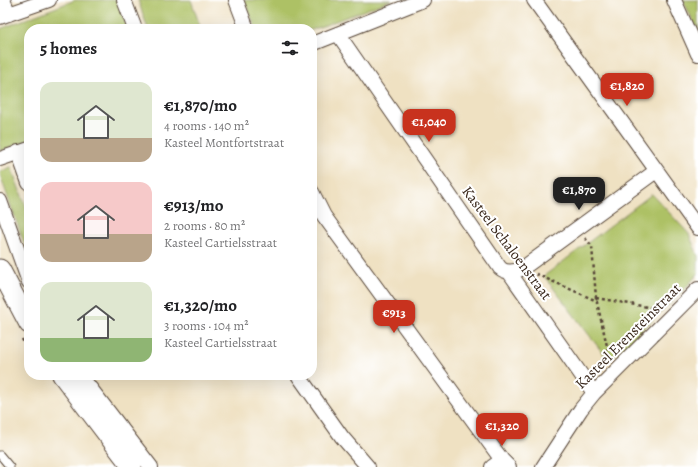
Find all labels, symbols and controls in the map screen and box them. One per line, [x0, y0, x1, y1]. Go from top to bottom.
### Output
text: 5 homes [40, 37, 97, 60]
icon: filters [279, 37, 301, 59]
pin: €1,820 [594, 73, 660, 107]
text: €1,820 [610, 77, 644, 94]
text: €1,870/mo [164, 94, 237, 117]
icon: home [72, 98, 120, 146]
pin: €1,040 [396, 109, 462, 143]
text: €1,040 [412, 113, 446, 130]
text: 4 rooms · 140 m² [164, 117, 249, 134]
text: Kasteel Montfortstraat [164, 134, 284, 151]
pin: €1,870 [546, 177, 612, 211]
text: €1,870 [562, 181, 596, 198]
street label: Kasteel Schaloenstraat [458, 182, 557, 304]
text: €913/mo [164, 194, 224, 217]
icon: home [72, 198, 120, 246]
text: 2 rooms · 80 m² [164, 217, 245, 234]
text: Kasteel Cartielsstraat [164, 234, 277, 251]
street label: Kasteel Erensteinstraat [571, 279, 685, 393]
text: €1,320/mo [164, 294, 237, 317]
icon: home [72, 298, 120, 346]
pin: €913 [370, 300, 418, 334]
text: €913 [382, 304, 406, 321]
text: 3 rooms · 104 m² [164, 317, 248, 334]
text: Kasteel Cartielsstraat [164, 334, 277, 351]
pin: €1,320 [469, 413, 535, 447]
text: €1,320 [485, 417, 519, 434]

